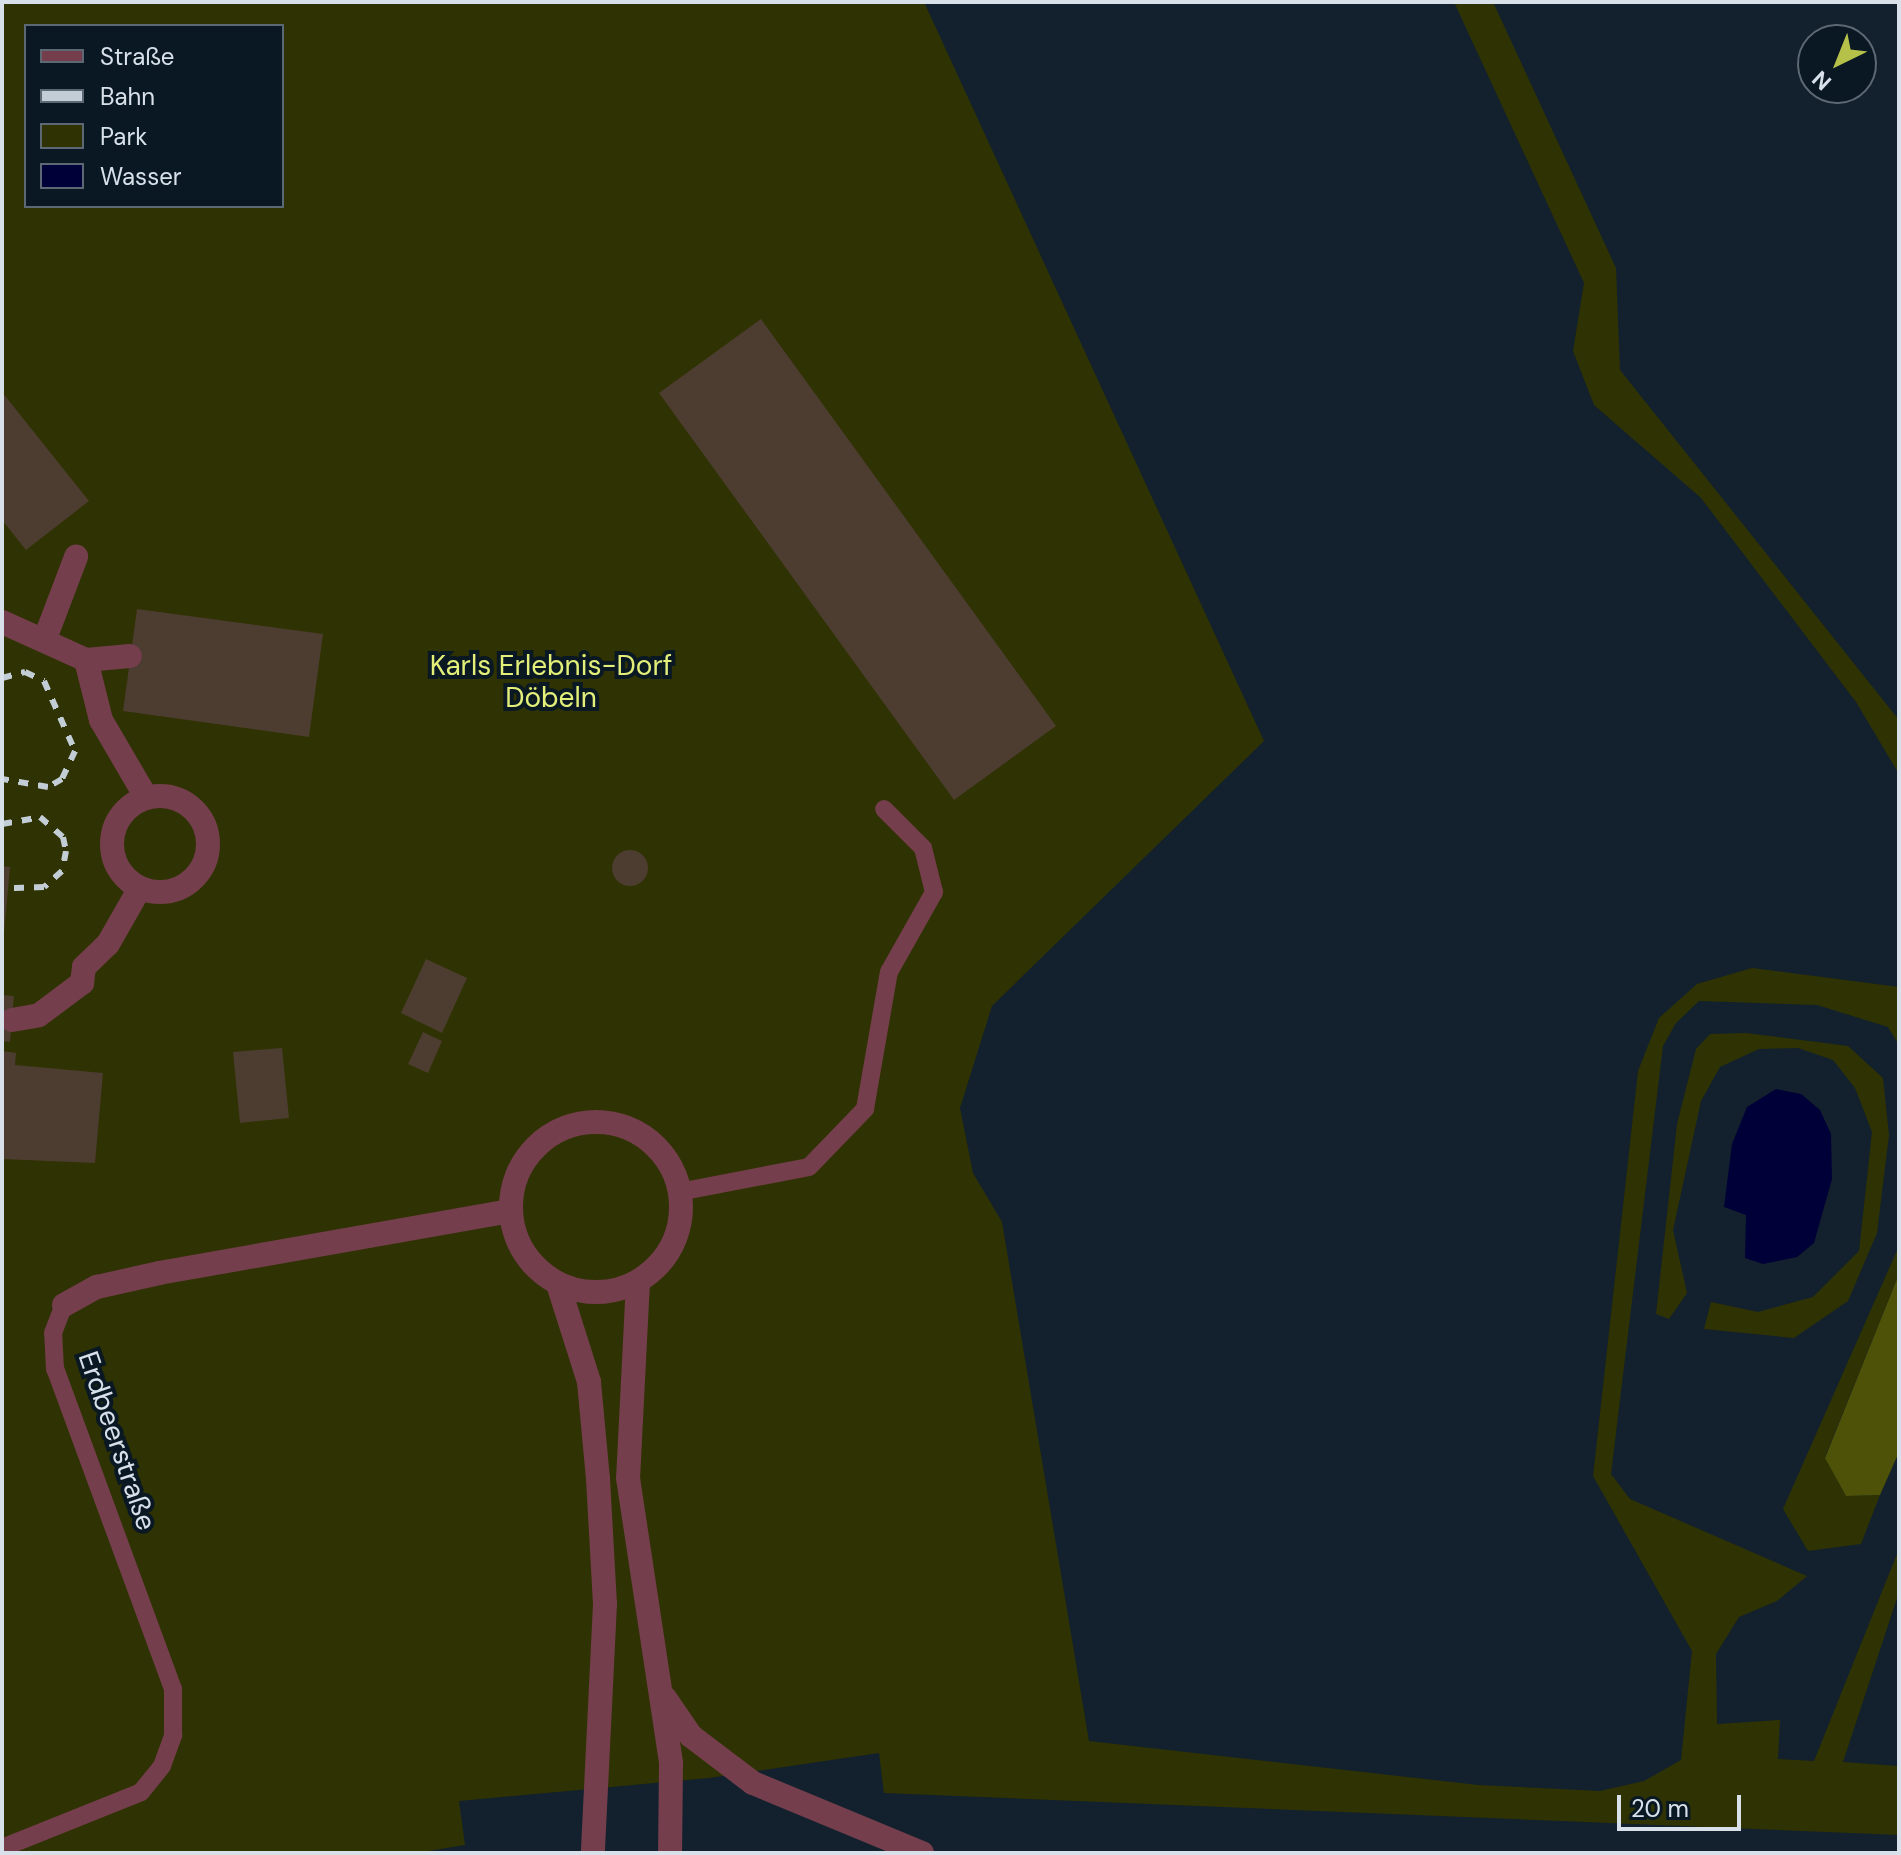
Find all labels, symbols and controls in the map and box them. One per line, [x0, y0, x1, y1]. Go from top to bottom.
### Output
legend [24, 24, 284, 208]
north arrow [1797, 24, 1877, 104]
text: Straße [100, 41, 174, 72]
text: N [1806, 64, 1837, 97]
text: Bahn [100, 81, 155, 112]
text: Park [100, 121, 147, 152]
text: Wasser [100, 161, 182, 192]
park label: Karls Erlebnis-Dorf Döbeln [430, 649, 672, 715]
street label: Erdbeerstraße [71, 1347, 163, 1535]
scale bar [1621, 1779, 1745, 1829]
text: 20 m [1631, 1793, 1689, 1824]

